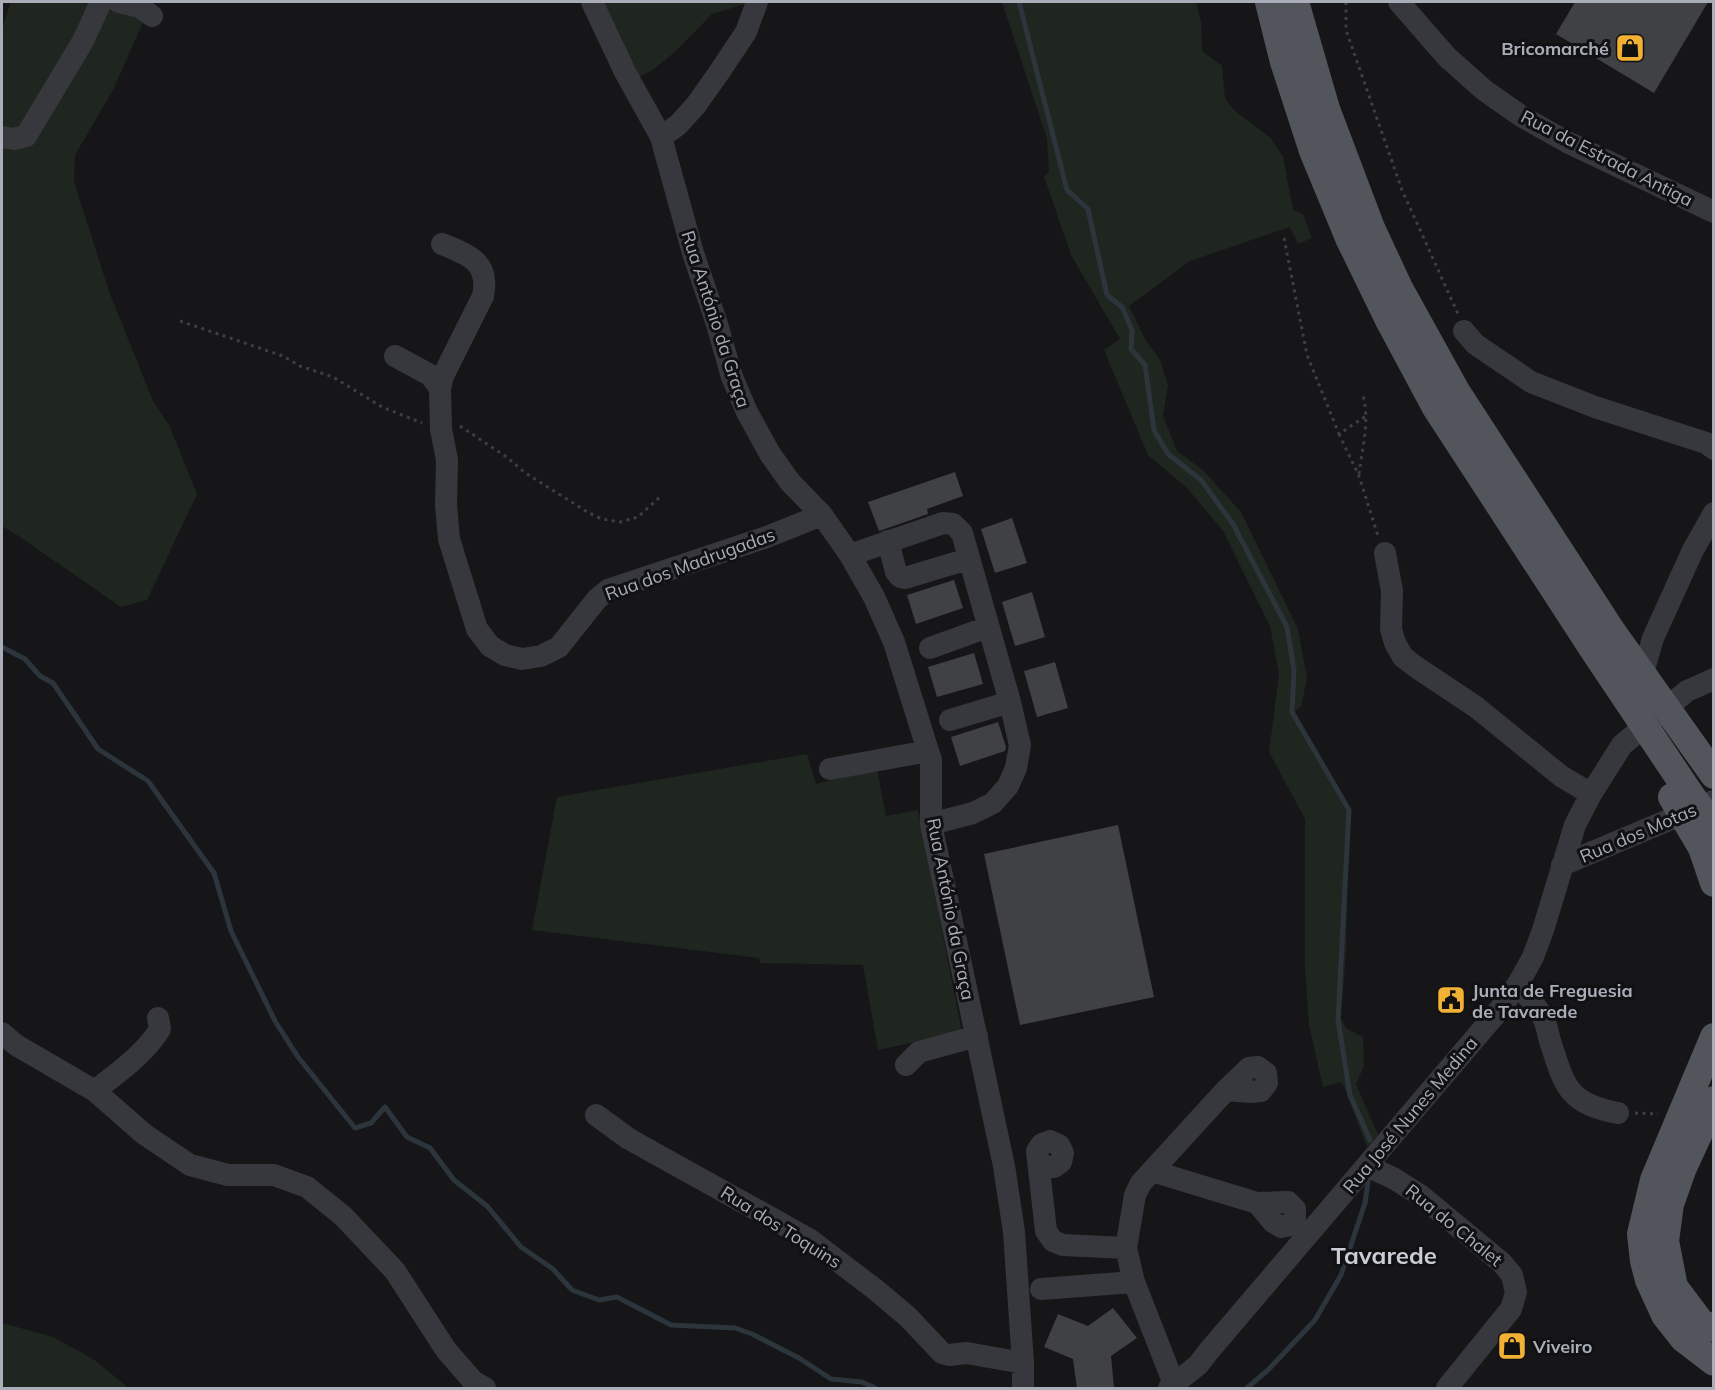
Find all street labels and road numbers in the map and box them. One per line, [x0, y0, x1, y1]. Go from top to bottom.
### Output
street label: Rua da Estrada Antiga [1517, 105, 1697, 211]
street label: Rua António da Graça [677, 228, 755, 410]
street label: Rua dos Madrugadas [602, 523, 778, 605]
street label: Rua dos Motas [1576, 798, 1700, 868]
street label: Rua António da Graça [922, 816, 980, 1002]
street label: Rua José Nunes Medina [1338, 1032, 1482, 1198]
street label: Rua do Chalet [1401, 1179, 1507, 1271]
street label: Rua dos Toquins [716, 1181, 846, 1273]

